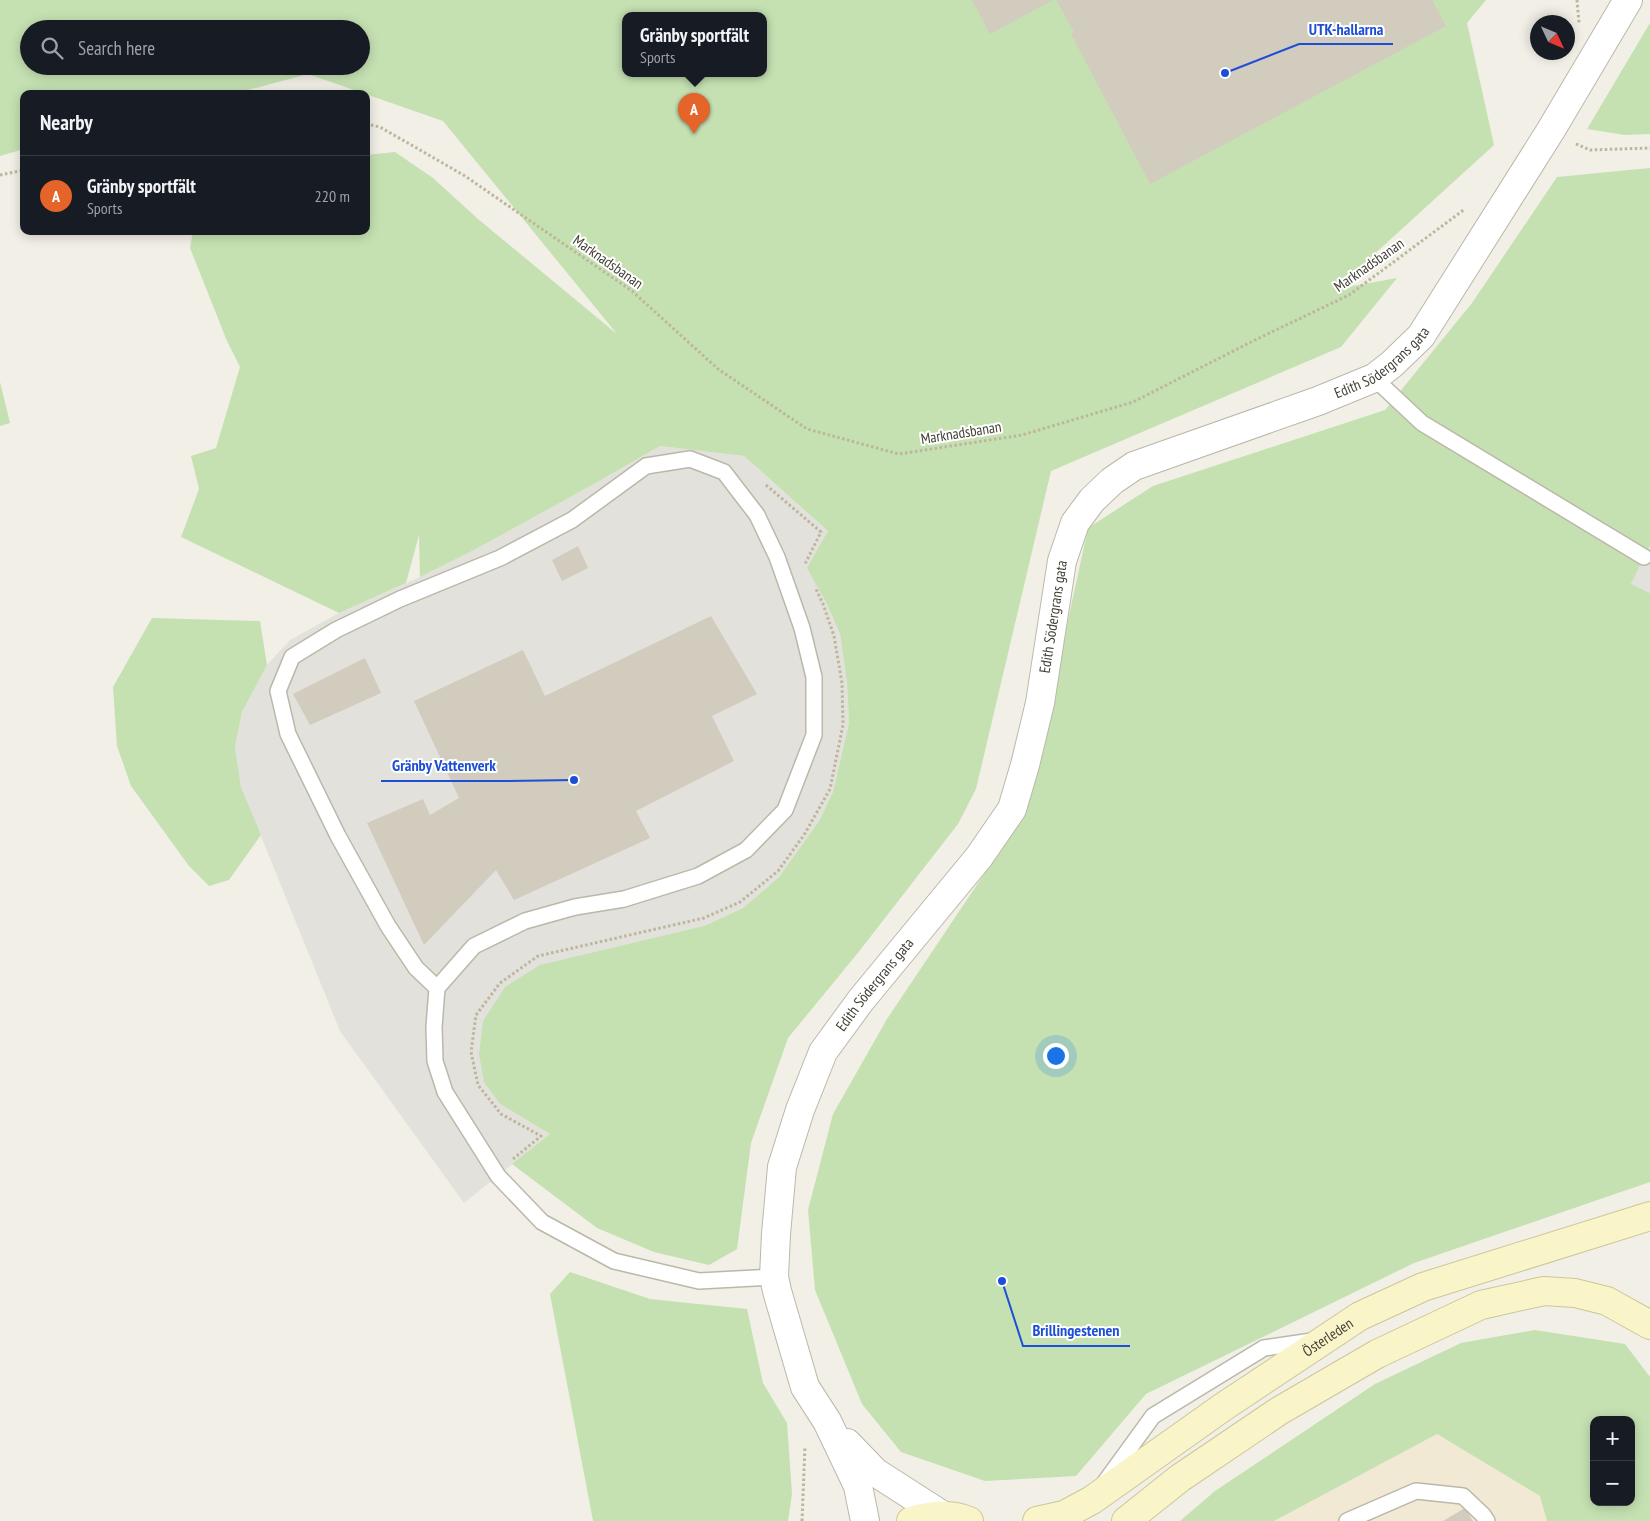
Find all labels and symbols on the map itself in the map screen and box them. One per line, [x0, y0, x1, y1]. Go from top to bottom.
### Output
callout: UTK-hallarna [1299, 13, 1393, 44]
north arrow [1530, 15, 1575, 60]
text: UTK-hallarna [1309, 19, 1384, 39]
pin: A [678, 93, 710, 134]
street label: Marknadsbanan [570, 230, 647, 293]
street label: Marknadsbanan [1330, 233, 1407, 296]
street label: Edith Södergrans gata [1331, 323, 1433, 402]
street label: Marknadsbanan [919, 417, 1003, 448]
street label: Edith Södergrans gata [1035, 559, 1071, 674]
callout: Gränby Vattenverk [381, 750, 506, 781]
text: Gränby Vattenverk [392, 755, 496, 775]
street label: Edith Södergrans gata [831, 934, 917, 1035]
your location [1043, 1043, 1069, 1069]
street label: Österleden [1299, 1313, 1356, 1361]
callout: Brillingestenen [1023, 1315, 1130, 1346]
text: Brillingestenen [1033, 1320, 1119, 1340]

